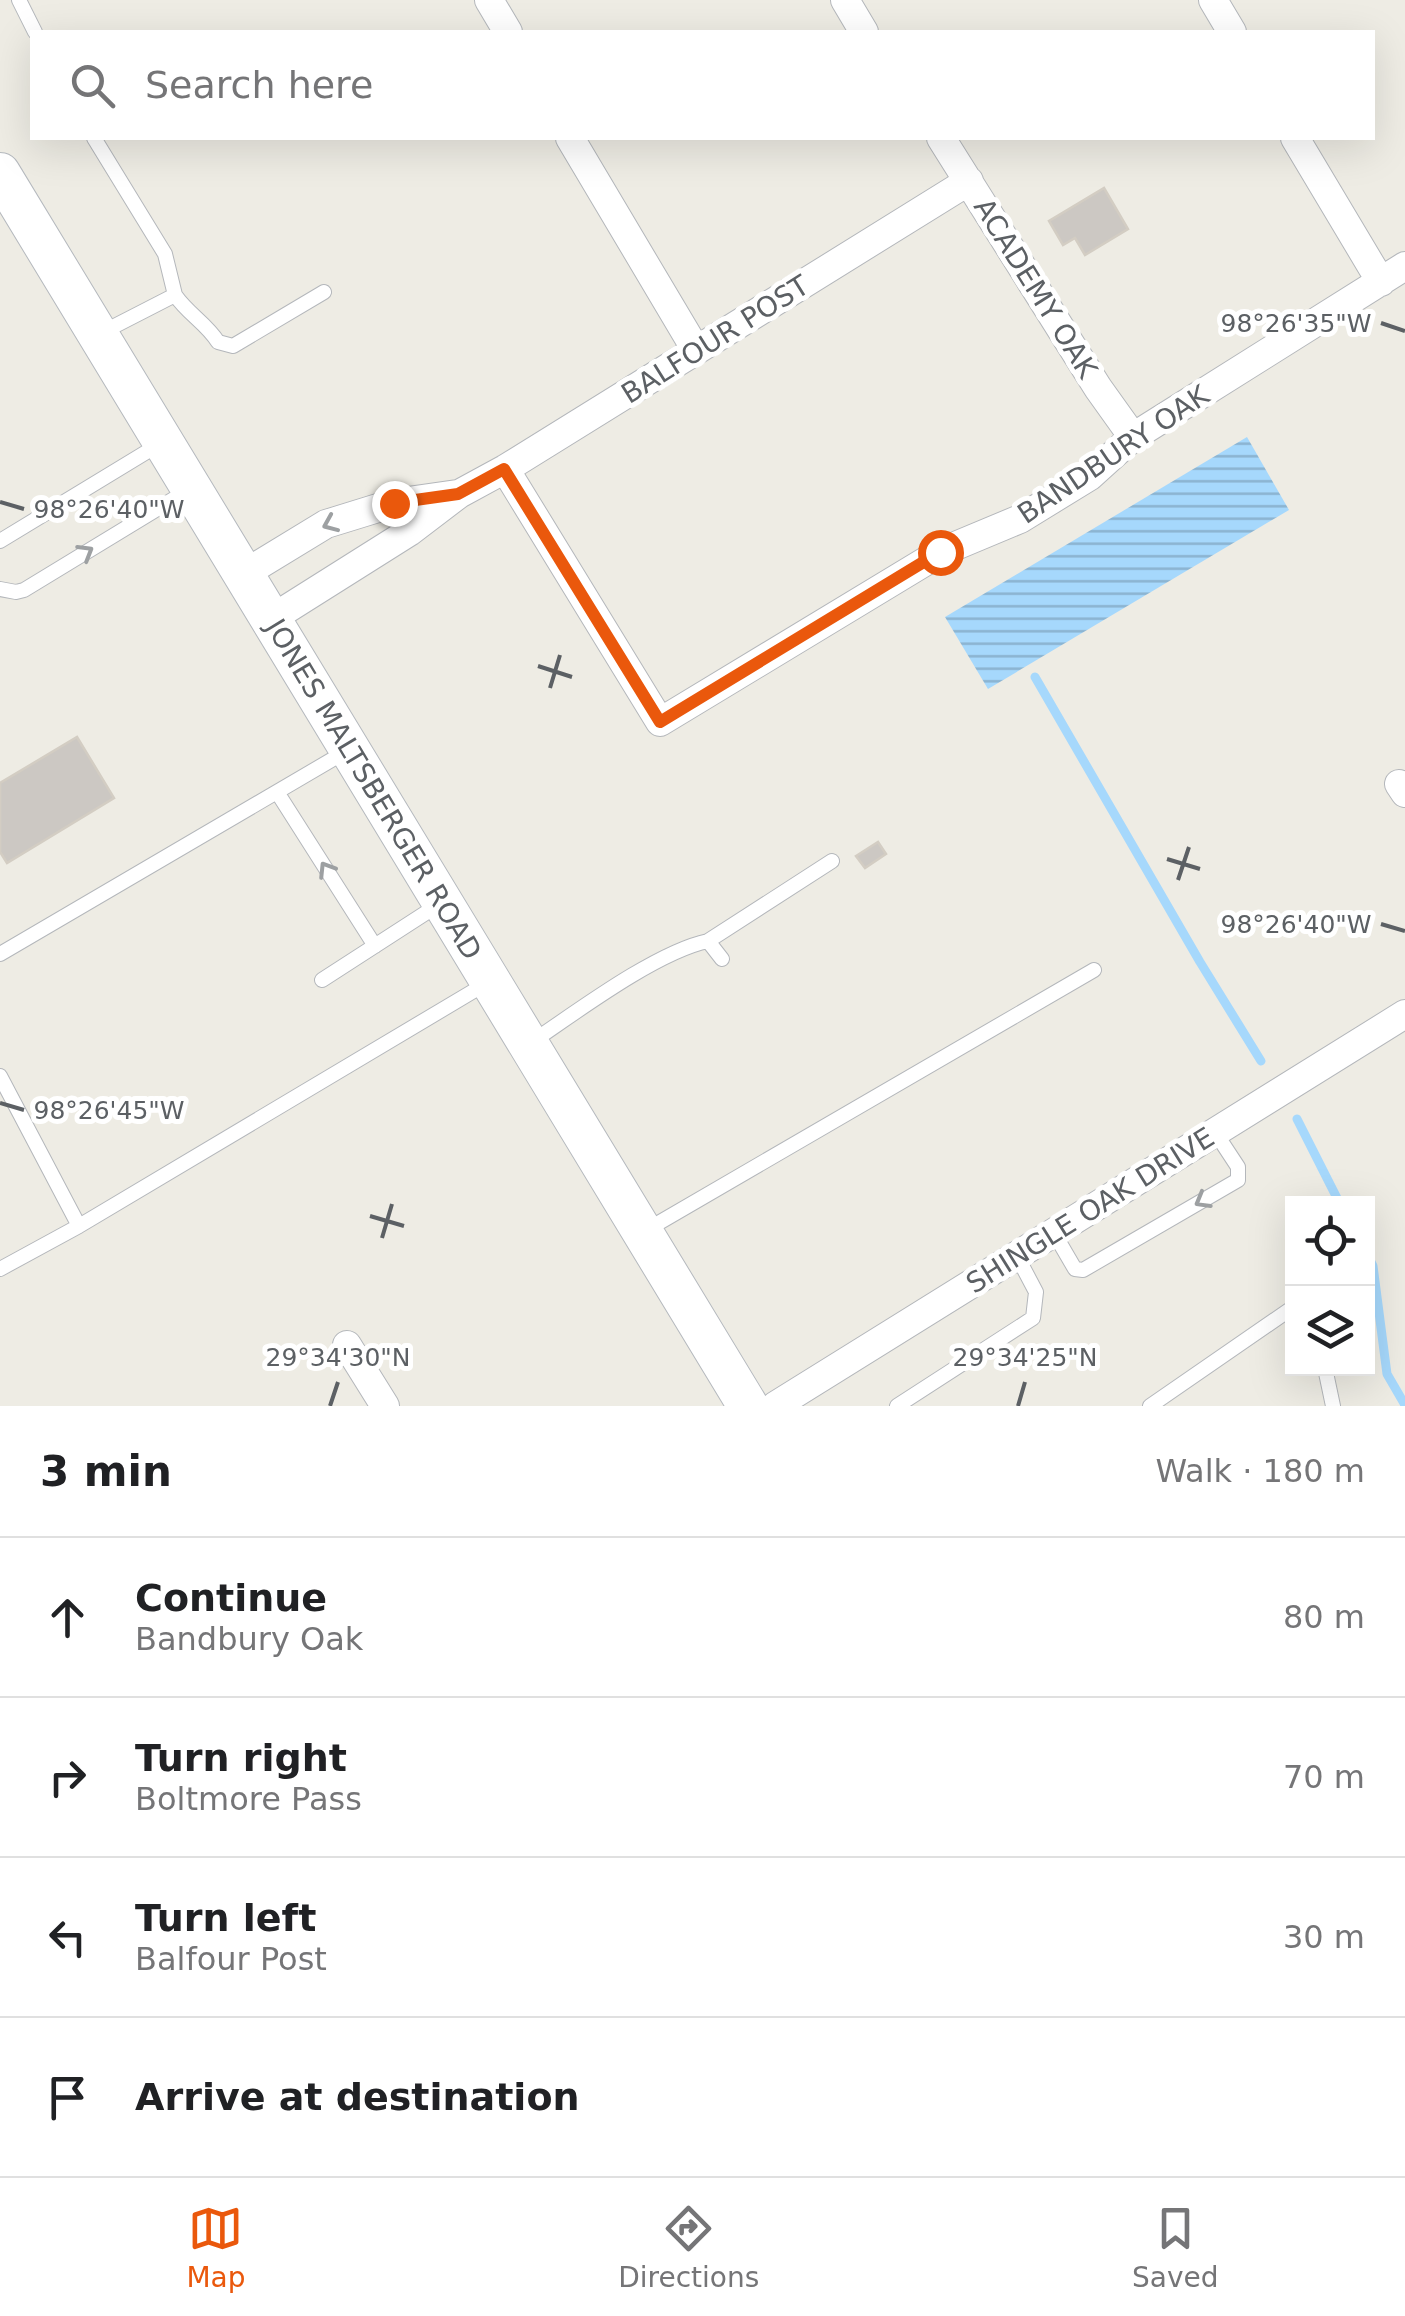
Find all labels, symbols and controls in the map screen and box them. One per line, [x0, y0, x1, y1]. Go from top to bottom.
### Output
search box [30, 30, 1375, 140]
icon: search [65, 58, 120, 113]
text: Search here [145, 63, 373, 107]
street label: ACADEMY OAK [967, 192, 1104, 385]
street label: BALFOUR POST [615, 268, 816, 410]
text: 98°26'35"W [1220, 309, 1372, 338]
street label: BANDBURY OAK [1011, 378, 1216, 531]
route end [372, 481, 418, 527]
text: 98°26'40"W [33, 495, 185, 524]
one-way arrow [322, 512, 340, 532]
route start [918, 530, 964, 576]
one-way arrow [75, 545, 93, 564]
street label: JONES MALTSBERGER ROAD [258, 611, 488, 965]
one-way arrow [320, 861, 339, 879]
text: 98°26'40"W [1220, 910, 1372, 939]
text: 98°26'45"W [33, 1096, 185, 1125]
street label: SHINGLE OAK DRIVE [960, 1121, 1220, 1300]
one-way arrow [1195, 1189, 1213, 1208]
map controls [1285, 1196, 1375, 1376]
button: locate [1285, 1196, 1375, 1286]
button: layers [1285, 1286, 1375, 1376]
text: 29°34'30"N [265, 1343, 411, 1372]
text: 29°34'25"N [952, 1343, 1098, 1372]
text: 3 min [40, 1447, 172, 1496]
text: Walk · 180 m [1155, 1452, 1365, 1490]
text: Continue [135, 1576, 327, 1620]
icon: ahead [40, 1590, 95, 1645]
text: 80 m [1283, 1598, 1365, 1636]
text: Bandbury Oak [135, 1620, 363, 1658]
text: Turn right [135, 1736, 347, 1780]
icon: right [40, 1750, 95, 1805]
text: 70 m [1283, 1758, 1365, 1796]
text: Boltmore Pass [135, 1780, 362, 1818]
text: Turn left [135, 1896, 316, 1940]
icon: left [40, 1910, 95, 1965]
text: 30 m [1283, 1918, 1365, 1956]
text: Balfour Post [135, 1940, 327, 1978]
icon: arrive [40, 2070, 95, 2125]
text: Arrive at destination [135, 2075, 580, 2119]
tab: Map [186, 2201, 245, 2294]
tab: Directions [618, 2201, 759, 2294]
tab: Saved [1132, 2201, 1219, 2294]

